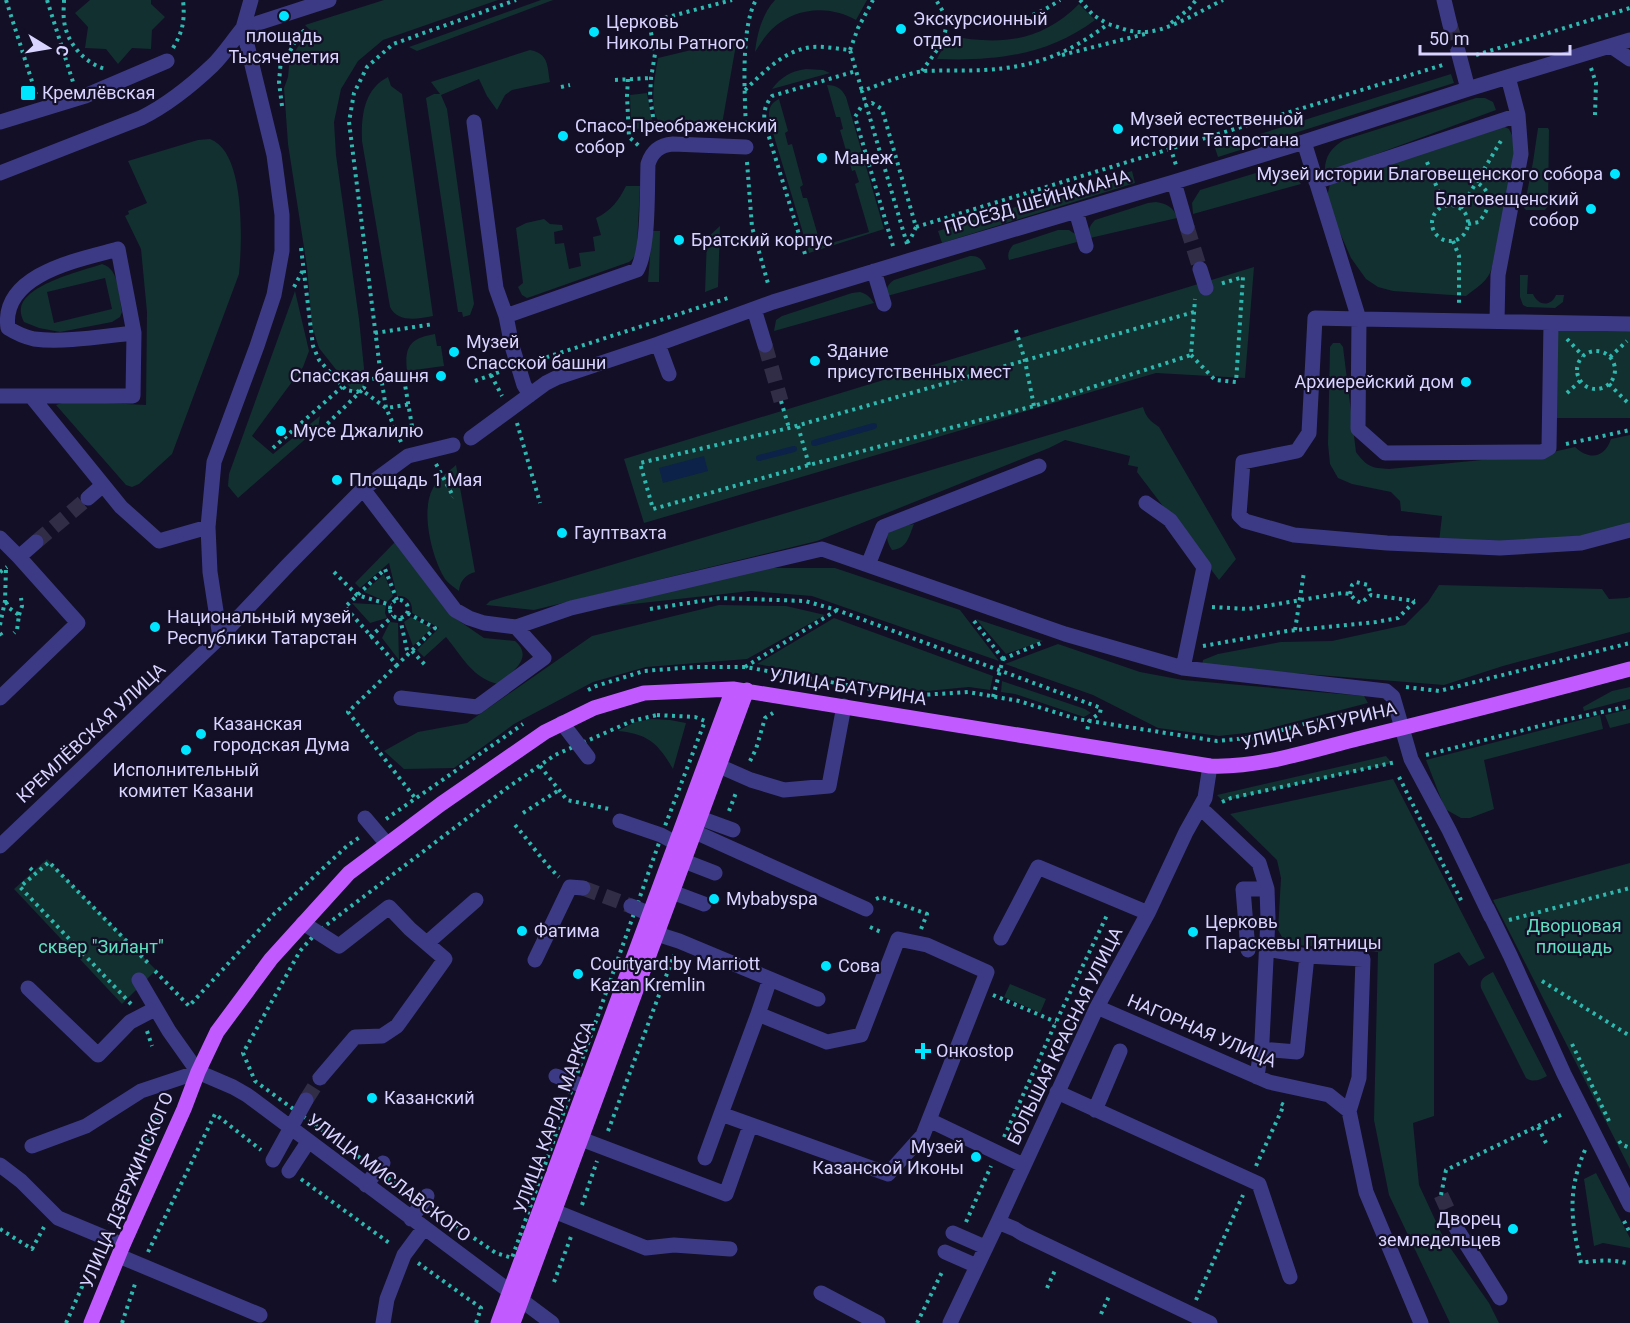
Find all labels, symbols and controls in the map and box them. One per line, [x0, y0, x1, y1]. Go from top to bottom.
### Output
place label: Экскурсионный отдел [913, 8, 1048, 50]
marker: площадь Тысячелетия [277, 9, 291, 23]
place label: Церковь Николы Ратного [606, 11, 746, 53]
north arrow [18, 18, 78, 78]
scale bar [1420, 18, 1570, 56]
marker: Экскурсионный отдел [894, 22, 908, 36]
place label: площадь Тысячелетия [229, 25, 339, 67]
marker: Церковь Николы Ратного [587, 25, 601, 39]
text: 50 m [1429, 28, 1469, 49]
text: С [52, 44, 73, 58]
place label: Кремлёвская [42, 82, 155, 103]
marker: Кремлёвская [19, 84, 37, 102]
place label: Музей естественной истории Татарстана [1130, 108, 1304, 150]
place label: Спасо-Преображенский собор [575, 115, 778, 157]
marker: Музей естественной истории Татарстана [1111, 122, 1125, 136]
marker: Спасо-Преображенский собор [556, 129, 570, 143]
place label: Манеж [834, 147, 893, 168]
marker: Манеж [815, 151, 829, 165]
place label: Музей истории Благовещенского собора [1256, 163, 1603, 184]
street label: ПРОЕЗД ШЕЙНКМАНА [942, 165, 1132, 238]
marker: Музей истории Благовещенского собора [1608, 167, 1622, 181]
place label: Благовещенский собор [1435, 188, 1579, 230]
marker: Благовещенский собор [1584, 202, 1598, 216]
place label: Братский корпус [691, 229, 833, 250]
marker: Братский корпус [672, 233, 686, 247]
place label: Музей Спасской башни [466, 331, 606, 373]
place label: Здание присутственных мест [827, 340, 1011, 382]
marker: Музей Спасской башни [447, 345, 461, 359]
marker: Здание присутственных мест [808, 354, 822, 368]
place label: Спасская башня [290, 365, 429, 386]
marker: Спасская башня [434, 369, 448, 383]
place label: Архиерейский дом [1295, 371, 1454, 392]
marker: Архиерейский дом [1459, 375, 1473, 389]
place label: Мусе Джалилю [293, 420, 424, 441]
marker: Мусе Джалилю [274, 424, 288, 438]
place label: Площадь 1 Мая [349, 469, 482, 490]
marker: Площадь 1 Мая [330, 473, 344, 487]
place label: Гауптвахта [574, 522, 667, 543]
marker: Гауптвахта [555, 526, 569, 540]
place label: Национальный музей Республики Татарстан [167, 606, 357, 648]
marker: Национальный музей Республики Татарстан [148, 620, 162, 634]
street label: КРЕМЛЁВСКАЯ УЛИЦА [12, 658, 170, 807]
street label: УЛИЦА БАТУРИНА [768, 664, 928, 709]
street label: УЛИЦА БАТУРИНА [1239, 697, 1399, 754]
place label: Казанская городская Дума [213, 713, 350, 755]
marker: Казанская городская Дума [194, 727, 208, 741]
marker: Исполнительный комитет Казани [179, 743, 193, 757]
place label: Исполнительный комитет Казани [113, 759, 259, 801]
place label: Mybabyspa [726, 888, 818, 909]
marker: Mybabyspa [707, 892, 721, 906]
place label: Церковь Параскевы Пятницы [1205, 911, 1382, 953]
park label: Дворцовая площадь [1526, 915, 1622, 957]
place label: Фатима [534, 920, 600, 941]
street label: БОЛЬШАЯ КРАСНАЯ УЛИЦА [1003, 923, 1127, 1148]
marker: Фатима [515, 924, 529, 938]
marker: Церковь Параскевы Пятницы [1186, 925, 1200, 939]
park label: сквер "Зилант" [38, 936, 164, 957]
place label: Courtyard by Marriott Kazan Kremlin [590, 953, 760, 995]
place label: Сова [838, 955, 880, 976]
marker: Сова [819, 959, 833, 973]
marker: Courtyard by Marriott Kazan Kremlin [571, 967, 585, 981]
street label: НАГОРНАЯ УЛИЦА [1124, 990, 1280, 1072]
street label: УЛИЦА КАРЛА МАРКСА [509, 1018, 598, 1216]
place label: Онкоstop [936, 1040, 1014, 1061]
marker: Онкоstop [914, 1042, 932, 1060]
place label: Казанский [384, 1087, 475, 1108]
street label: УЛИЦА ДЗЕРЖИНСКОГО [76, 1089, 177, 1291]
marker: Казанский [365, 1091, 379, 1105]
street label: УЛИЦА МИСЛАВСКОГО [303, 1109, 475, 1246]
place label: Музей Казанской Иконы [812, 1136, 964, 1178]
marker: Музей Казанской Иконы [969, 1150, 983, 1164]
place label: Дворец земледельцев [1378, 1208, 1501, 1250]
marker: Дворец земледельцев [1506, 1222, 1520, 1236]

